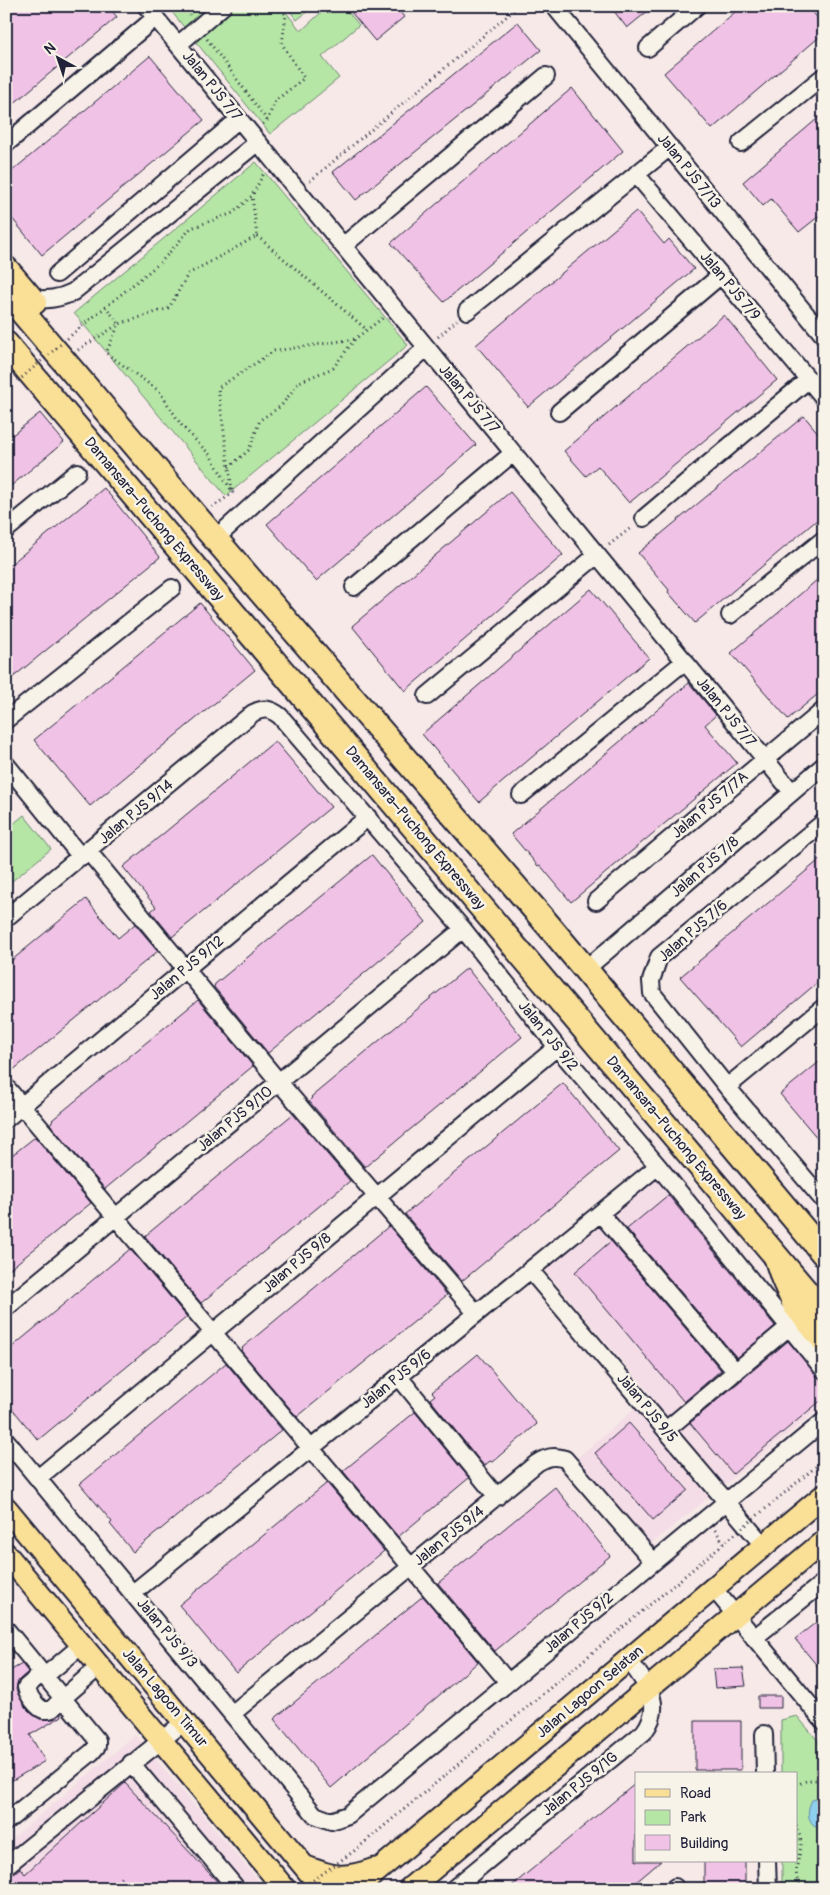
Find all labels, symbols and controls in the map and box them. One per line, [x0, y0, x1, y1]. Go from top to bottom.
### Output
north arrow [32, 32, 82, 82]
text: N [41, 39, 59, 58]
street label: Jalan PJS 7/7 [178, 47, 246, 125]
street label: Jalan PJS 7/13 [653, 130, 725, 212]
street label: Jalan PJS 7/9 [696, 248, 764, 324]
street label: Jalan PJS 7/7 [434, 360, 504, 438]
street label: Damansara–Puchong Expressway [80, 433, 228, 605]
street label: Jalan PJS 7/7 [692, 673, 760, 751]
street label: Damansara–Puchong Expressway [341, 742, 489, 914]
street label: Jalan PJS 7/7A [668, 767, 752, 843]
street label: Jalan PJS 9/14 [95, 775, 177, 849]
street label: Jalan PJS 7/8 [667, 832, 743, 902]
street label: Jalan PJS 7/6 [654, 896, 732, 966]
street label: Jalan PJS 9/12 [146, 932, 228, 1004]
street label: Jalan PJS 9/2 [514, 997, 582, 1075]
street label: Damansara–Puchong Expressway [602, 1052, 750, 1224]
street label: Jalan PJS 9/10 [193, 1082, 277, 1156]
street label: Jalan PJS 9/8 [259, 1228, 336, 1297]
street label: Jalan PJS 9/6 [357, 1345, 435, 1413]
street label: Jalan PJS 9/5 [612, 1369, 682, 1447]
street label: Jalan PJS 9/4 [410, 1502, 488, 1570]
street label: Jalan PJS 9/2 [540, 1588, 618, 1658]
street label: Jalan PJS 9/3 [132, 1594, 202, 1672]
street label: Jalan Lagoon Selatan [533, 1642, 647, 1742]
street label: Jalan Lagoon Timur [118, 1645, 212, 1752]
street label: Jalan PJS 9/1G [538, 1748, 622, 1820]
legend [635, 1772, 798, 1862]
text: Road [680, 1784, 711, 1803]
text: Park [680, 1808, 707, 1827]
text: Building [680, 1834, 728, 1853]

